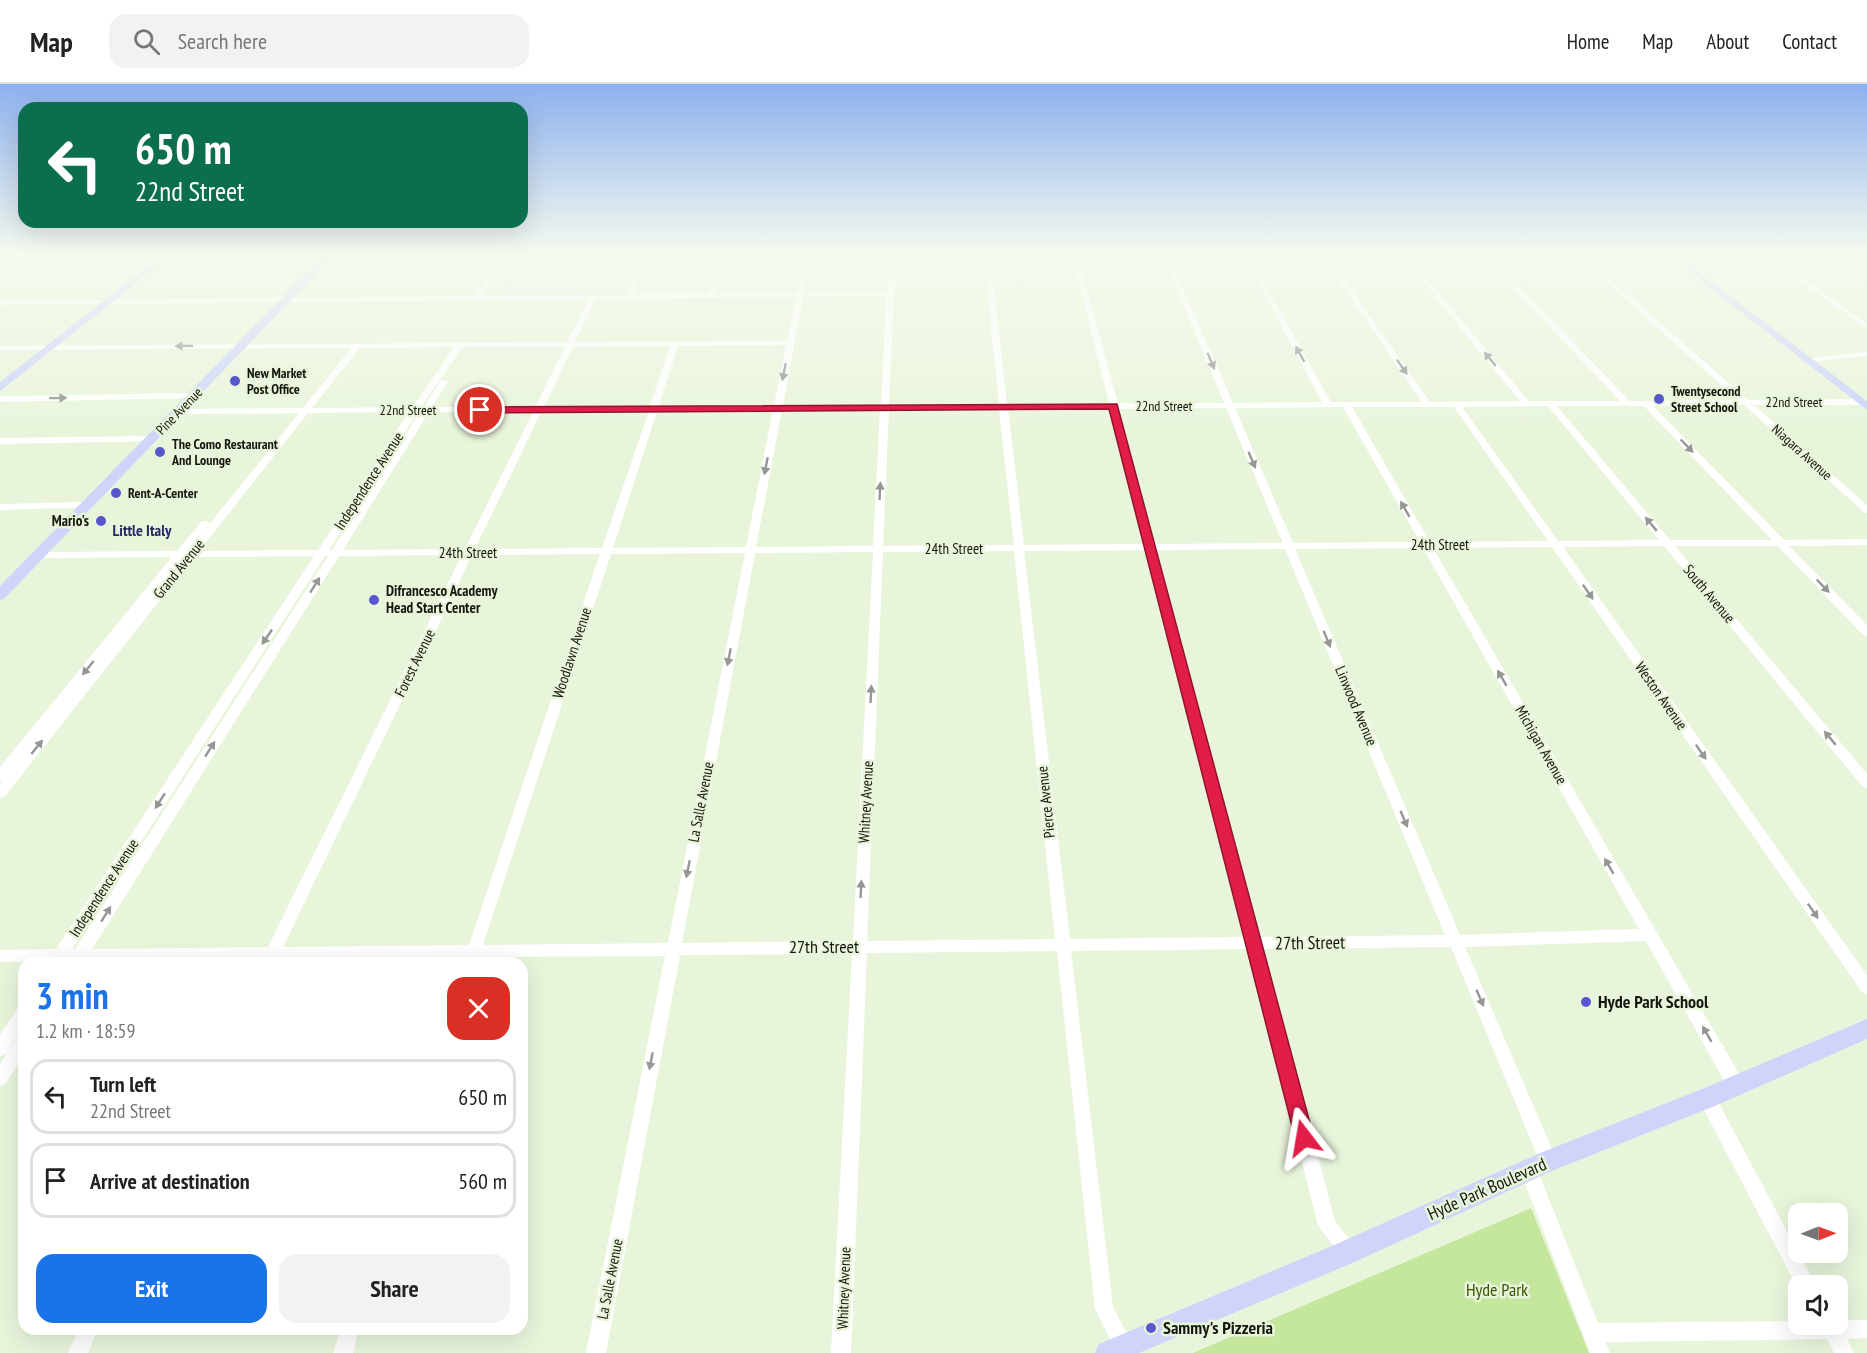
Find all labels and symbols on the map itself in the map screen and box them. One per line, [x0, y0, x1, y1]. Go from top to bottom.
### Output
one-way arrow [174, 342, 193, 351]
one-way arrow [1295, 345, 1305, 362]
one-way arrow [1483, 351, 1496, 367]
one-way arrow [1206, 352, 1216, 370]
one-way arrow [1396, 359, 1408, 375]
one-way arrow [779, 363, 788, 382]
place label: New Market Post Office [247, 364, 306, 398]
marker: New Market Post Office [228, 374, 242, 388]
place label: Twentysecond Street School [1671, 382, 1740, 416]
street label: Pine Avenue [152, 383, 206, 439]
pin [454, 384, 505, 435]
marker: Twentysecond Street School [1652, 392, 1666, 406]
street label: 22nd Street [1766, 393, 1823, 411]
one-way arrow [49, 394, 68, 403]
street label: 22nd Street [1136, 397, 1193, 415]
street label: 22nd Street [380, 401, 437, 419]
street label: Niagara Avenue [1768, 420, 1836, 484]
street label: Independence Avenue [330, 428, 407, 533]
place label: The Como Restaurant And Lounge [171, 435, 278, 469]
one-way arrow [1680, 438, 1694, 452]
marker: The Como Restaurant And Lounge [153, 445, 167, 459]
one-way arrow [1247, 451, 1257, 469]
one-way arrow [761, 456, 770, 475]
one-way arrow [876, 482, 885, 501]
place label: Rent-A-Center [128, 484, 199, 502]
marker: Rent-A-Center [109, 486, 123, 500]
one-way arrow [1400, 501, 1411, 517]
place label: Mario's [52, 511, 89, 530]
marker: Mario's [94, 514, 108, 528]
one-way arrow [1645, 517, 1658, 532]
district label: Little Italy [113, 520, 172, 540]
street label: Grand Avenue [149, 535, 208, 602]
street label: 24th Street [1411, 535, 1469, 554]
street label: 24th Street [925, 539, 983, 558]
street label: 24th Street [439, 543, 497, 562]
street label: South Avenue [1679, 560, 1739, 627]
one-way arrow [310, 577, 321, 593]
one-way arrow [1815, 579, 1829, 593]
place label: Difrancesco Academy Head Start Center [386, 581, 499, 617]
one-way arrow [1582, 584, 1594, 600]
marker: Difrancesco Academy Head Start Center [367, 593, 381, 607]
street label: Woodlawn Avenue [548, 605, 595, 701]
street label: Forest Avenue [390, 626, 439, 700]
one-way arrow [261, 629, 272, 646]
one-way arrow [1323, 631, 1332, 648]
one-way arrow [724, 648, 733, 667]
street label: Weston Avenue [1631, 658, 1692, 733]
one-way arrow [81, 660, 94, 676]
street label: Linwood Avenue [1331, 663, 1382, 749]
one-way arrow [1497, 669, 1507, 686]
one-way arrow [866, 684, 875, 703]
street label: Michigan Avenue [1511, 702, 1572, 788]
one-way arrow [1823, 730, 1836, 746]
one-way arrow [30, 739, 43, 755]
one-way arrow [205, 741, 216, 757]
one-way arrow [1695, 743, 1707, 759]
street label: La Salle Avenue [683, 760, 718, 844]
street label: Whitney Avenue [854, 760, 877, 844]
street label: Pierce Avenue [1032, 765, 1059, 839]
one-way arrow [155, 793, 166, 809]
one-way arrow [1399, 810, 1409, 828]
street label: Independence Avenue [65, 835, 142, 940]
one-way arrow [1604, 857, 1614, 874]
one-way arrow [683, 860, 692, 879]
one-way arrow [857, 879, 866, 898]
one-way arrow [1807, 902, 1819, 918]
one-way arrow [100, 905, 111, 922]
street label: 27th Street [1275, 930, 1345, 955]
street label: 27th Street [789, 935, 859, 958]
one-way arrow [1475, 990, 1485, 1008]
place label: Hyde Park School [1598, 990, 1709, 1013]
marker: Hyde Park School [1579, 995, 1593, 1009]
one-way arrow [1701, 1026, 1712, 1042]
one-way arrow [646, 1051, 655, 1070]
position arrow [1272, 1106, 1336, 1170]
street label: Hyde Park Boulevard [1424, 1152, 1550, 1225]
north arrow [1788, 1203, 1848, 1263]
street label: La Salle Avenue [592, 1237, 627, 1321]
street label: Whitney Avenue [833, 1246, 854, 1330]
park label: Hyde Park [1466, 1278, 1528, 1301]
place label: Sammy's Pizzeria [1163, 1316, 1273, 1339]
marker: Sammy's Pizzeria [1144, 1321, 1158, 1335]

